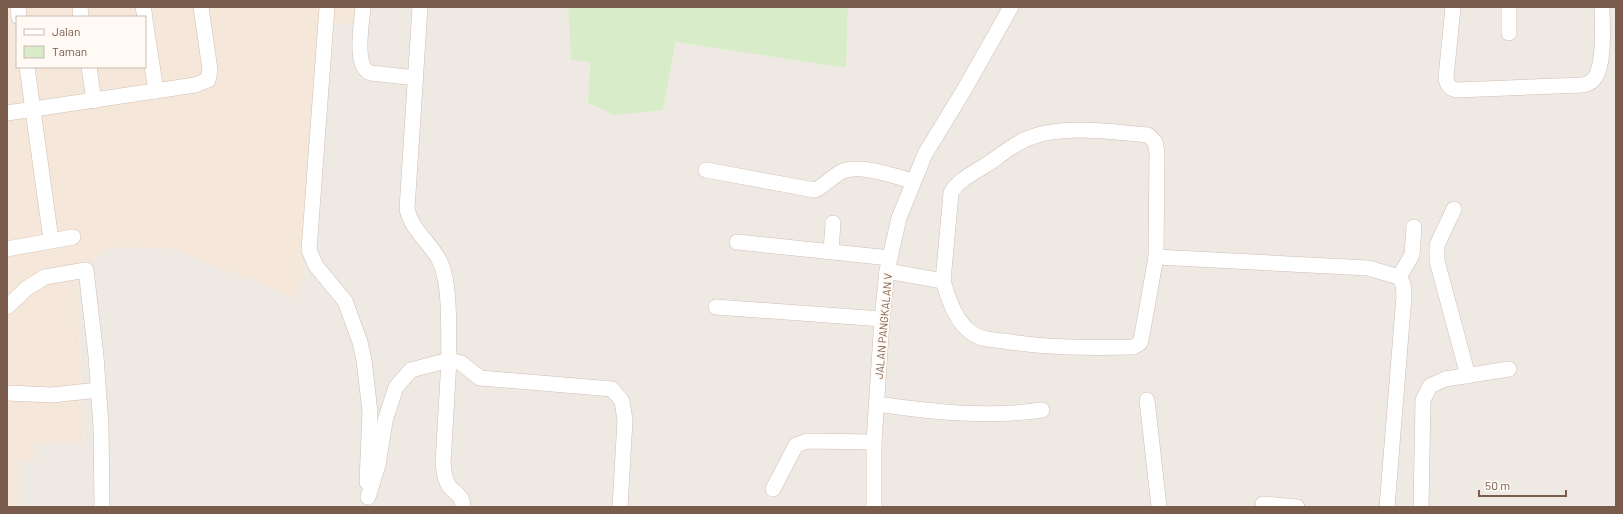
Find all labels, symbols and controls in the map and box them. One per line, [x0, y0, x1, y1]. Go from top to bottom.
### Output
legend [16, 16, 146, 68]
text: Jalan [52, 24, 80, 38]
text: Taman [52, 44, 87, 58]
street label: JALAN PANGKALAN V [872, 272, 894, 380]
scale bar [1479, 472, 1566, 498]
text: 50 m [1485, 478, 1510, 492]

